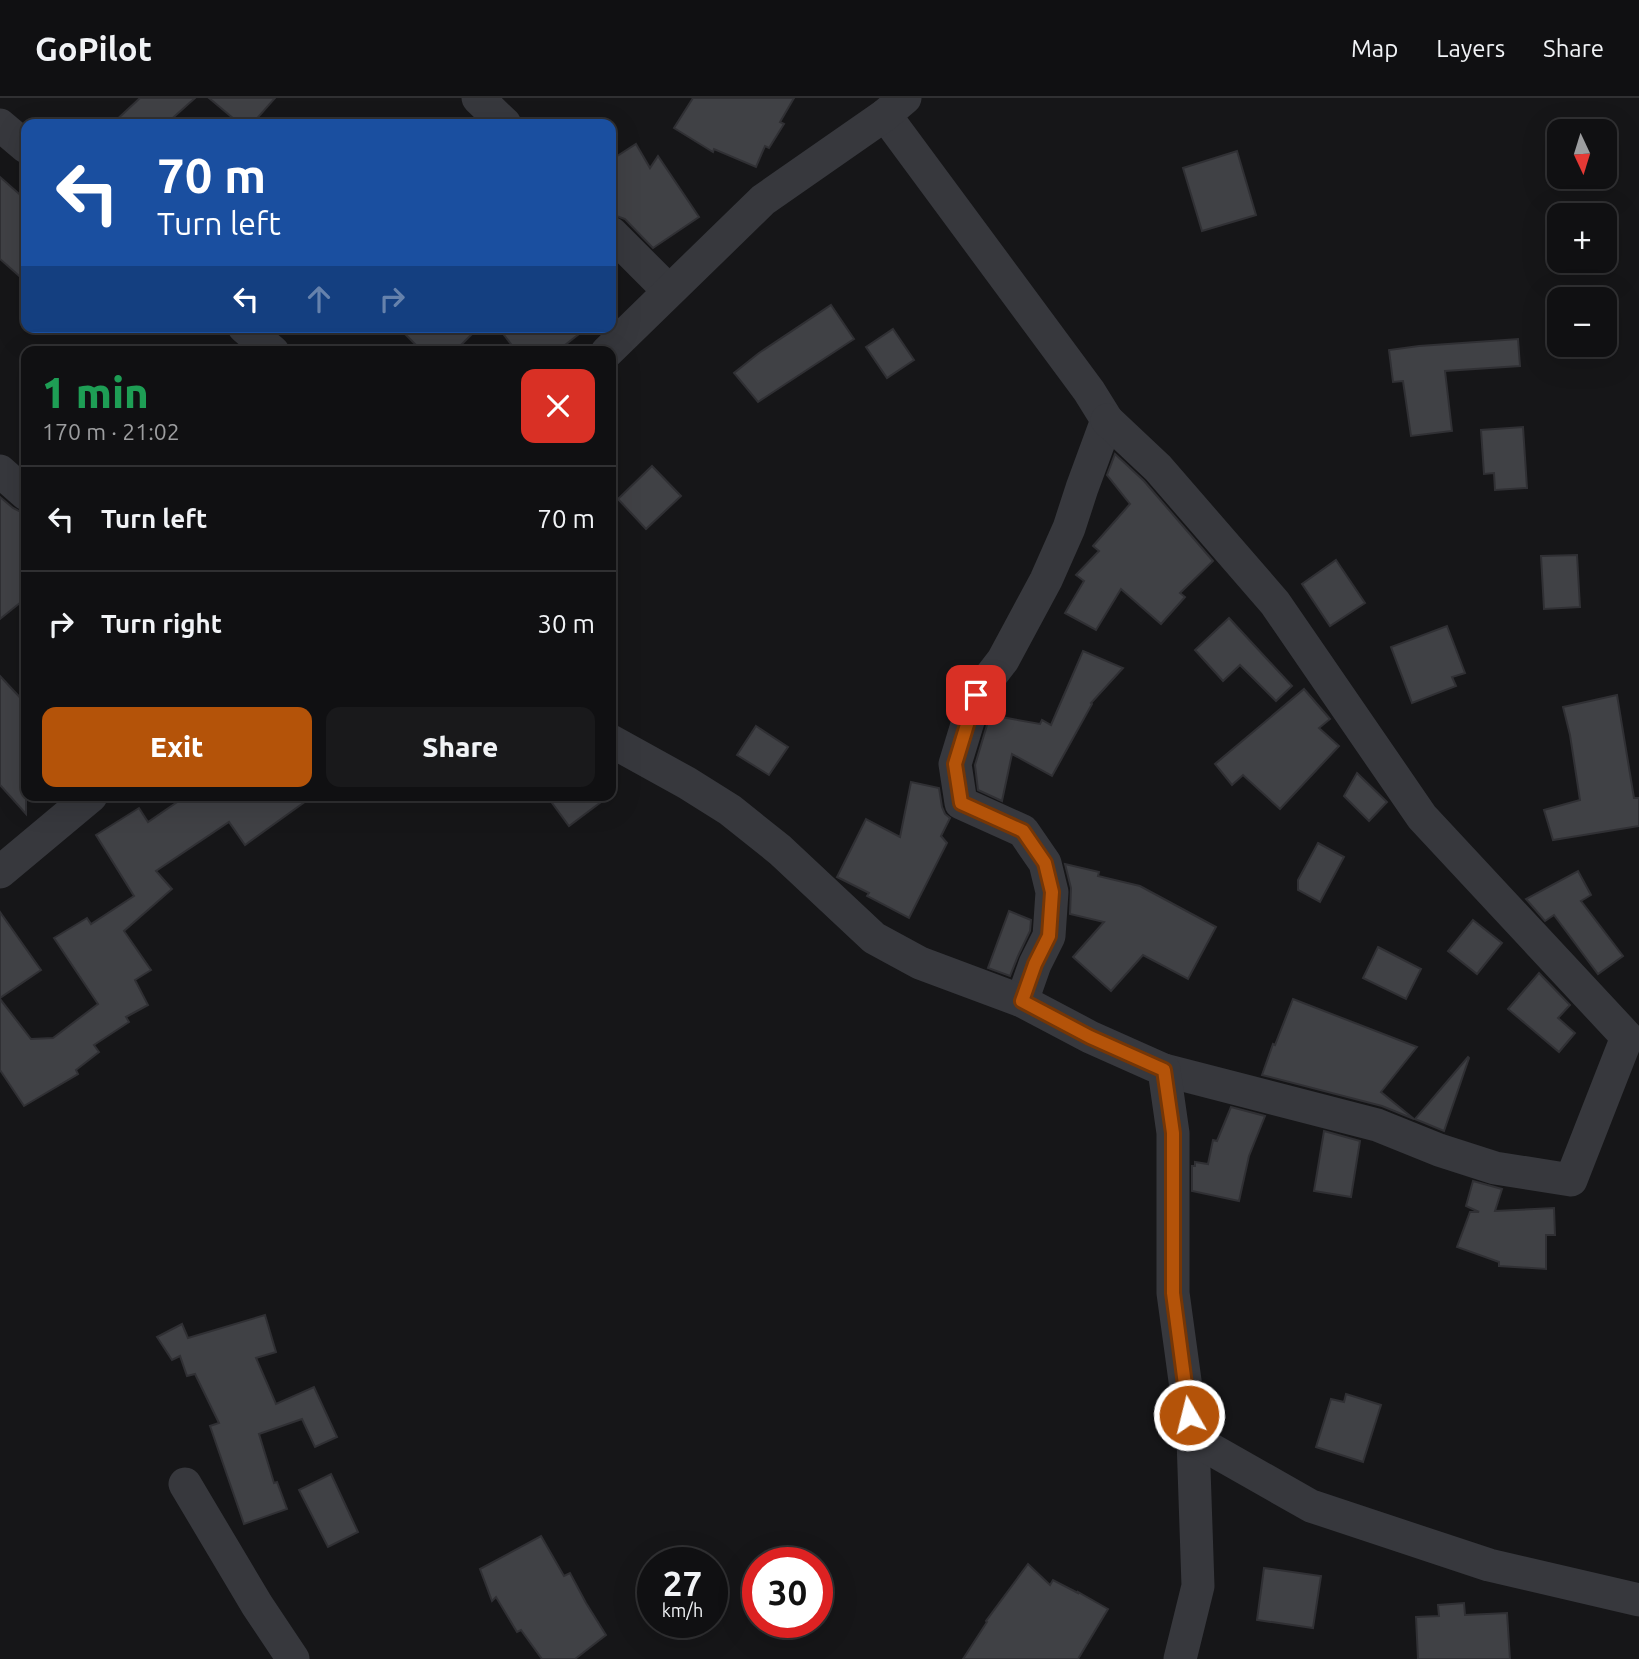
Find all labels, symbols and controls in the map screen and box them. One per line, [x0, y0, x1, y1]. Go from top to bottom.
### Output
text: GoPilot [35, 30, 152, 67]
text: Map [1351, 35, 1398, 62]
text: Layers [1436, 35, 1505, 62]
text: Share [1543, 35, 1604, 62]
north arrow [1547, 119, 1617, 189]
map controls [1547, 119, 1617, 357]
icon: left [42, 147, 133, 238]
text: 70 m [157, 147, 266, 202]
button: + [1547, 203, 1617, 273]
text: Turn left [157, 205, 281, 241]
icon: left [227, 280, 265, 318]
icon: ahead [300, 280, 338, 318]
icon: right [373, 280, 411, 318]
button: − [1547, 287, 1617, 357]
text: 1 min [42, 369, 149, 416]
button: close [521, 369, 595, 443]
text: 170 m · 21:02 [42, 419, 180, 444]
icon: left [42, 500, 80, 538]
text: Turn left [101, 504, 207, 533]
text: 70 m [537, 504, 595, 533]
icon: right [42, 605, 80, 643]
text: Turn right [101, 609, 222, 638]
text: 30 m [537, 609, 595, 638]
pin [946, 665, 1006, 725]
icon: arrive [957, 676, 995, 714]
button: Exit [42, 707, 312, 787]
button: Share [326, 707, 595, 787]
position arrow [1152, 1378, 1226, 1452]
speed limit sign: 30 [742, 1547, 833, 1638]
text: 27 [663, 1563, 702, 1603]
text: km/h [662, 1600, 703, 1620]

